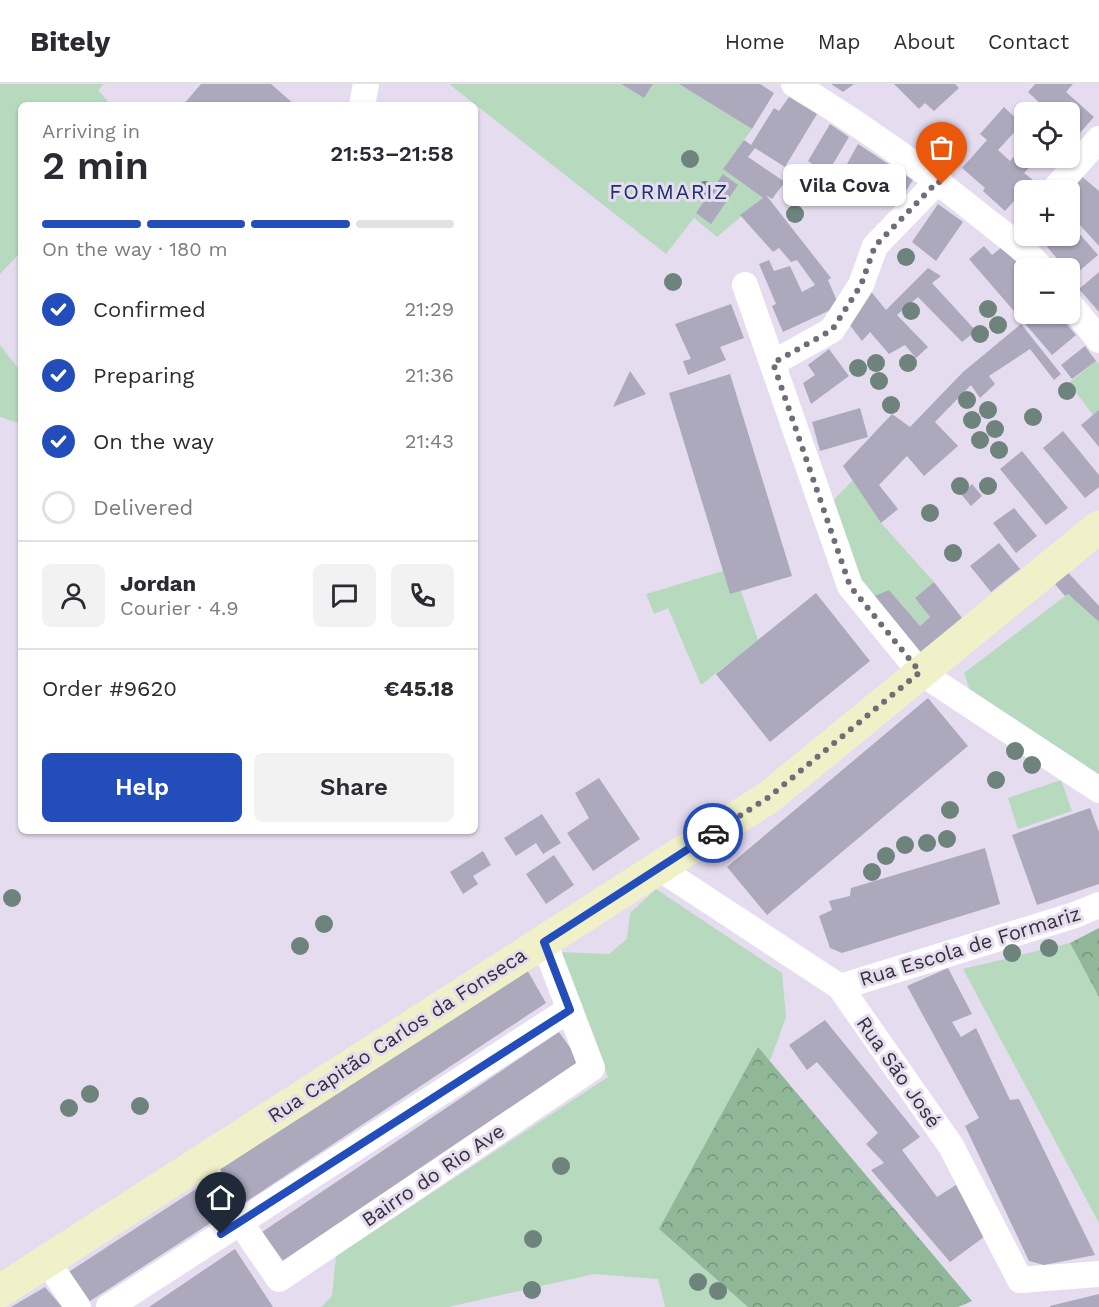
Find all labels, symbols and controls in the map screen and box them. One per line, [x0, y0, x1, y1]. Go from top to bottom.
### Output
text: Bitely [30, 25, 110, 58]
text: Home [725, 29, 785, 54]
text: Map [818, 29, 861, 54]
text: About [894, 29, 955, 54]
text: Contact [988, 29, 1069, 54]
map controls [1014, 102, 1080, 324]
button: locate [1014, 102, 1080, 168]
text: Arriving in [42, 119, 140, 143]
pin [916, 122, 967, 184]
icon: bag [925, 131, 958, 164]
text: 21:53–21:58 [330, 141, 454, 166]
text: 2 min [42, 143, 149, 188]
callout: Vila Cova [783, 163, 906, 205]
text: Vila Cova [799, 173, 890, 197]
district label: FORMARIZ [609, 179, 729, 204]
button: + [1014, 180, 1080, 246]
text: On the way · 180 m [42, 237, 228, 261]
button: − [1014, 258, 1080, 324]
icon: check [42, 293, 75, 326]
text: Confirmed [93, 297, 206, 322]
text: 21:29 [405, 297, 454, 321]
icon: check [42, 359, 75, 392]
text: Preparing [93, 363, 194, 388]
text: 21:36 [405, 363, 454, 387]
icon: check [42, 425, 75, 458]
text: On the way [93, 429, 214, 454]
text: 21:43 [405, 429, 454, 453]
text: Delivered [93, 495, 193, 520]
button: person [42, 564, 105, 627]
button: chat [313, 564, 376, 627]
button: phone [391, 564, 454, 627]
text: Jordan [120, 571, 196, 596]
text: Courier · 4.9 [120, 596, 239, 620]
text: Order #9620 [42, 676, 177, 701]
text: €45.18 [384, 676, 454, 701]
button: Help [42, 753, 242, 822]
button: Share [254, 753, 454, 822]
courier [683, 803, 743, 863]
icon: car [697, 817, 730, 850]
street label: Rua Escola de Formariz [856, 901, 1084, 991]
street label: Rua Capitão Carlos da Fonseca [263, 942, 531, 1128]
street label: Rua São José [852, 1012, 946, 1132]
street label: Bairro do Rio Ave [357, 1118, 509, 1232]
pin [195, 1172, 246, 1234]
icon: home [204, 1181, 237, 1214]

